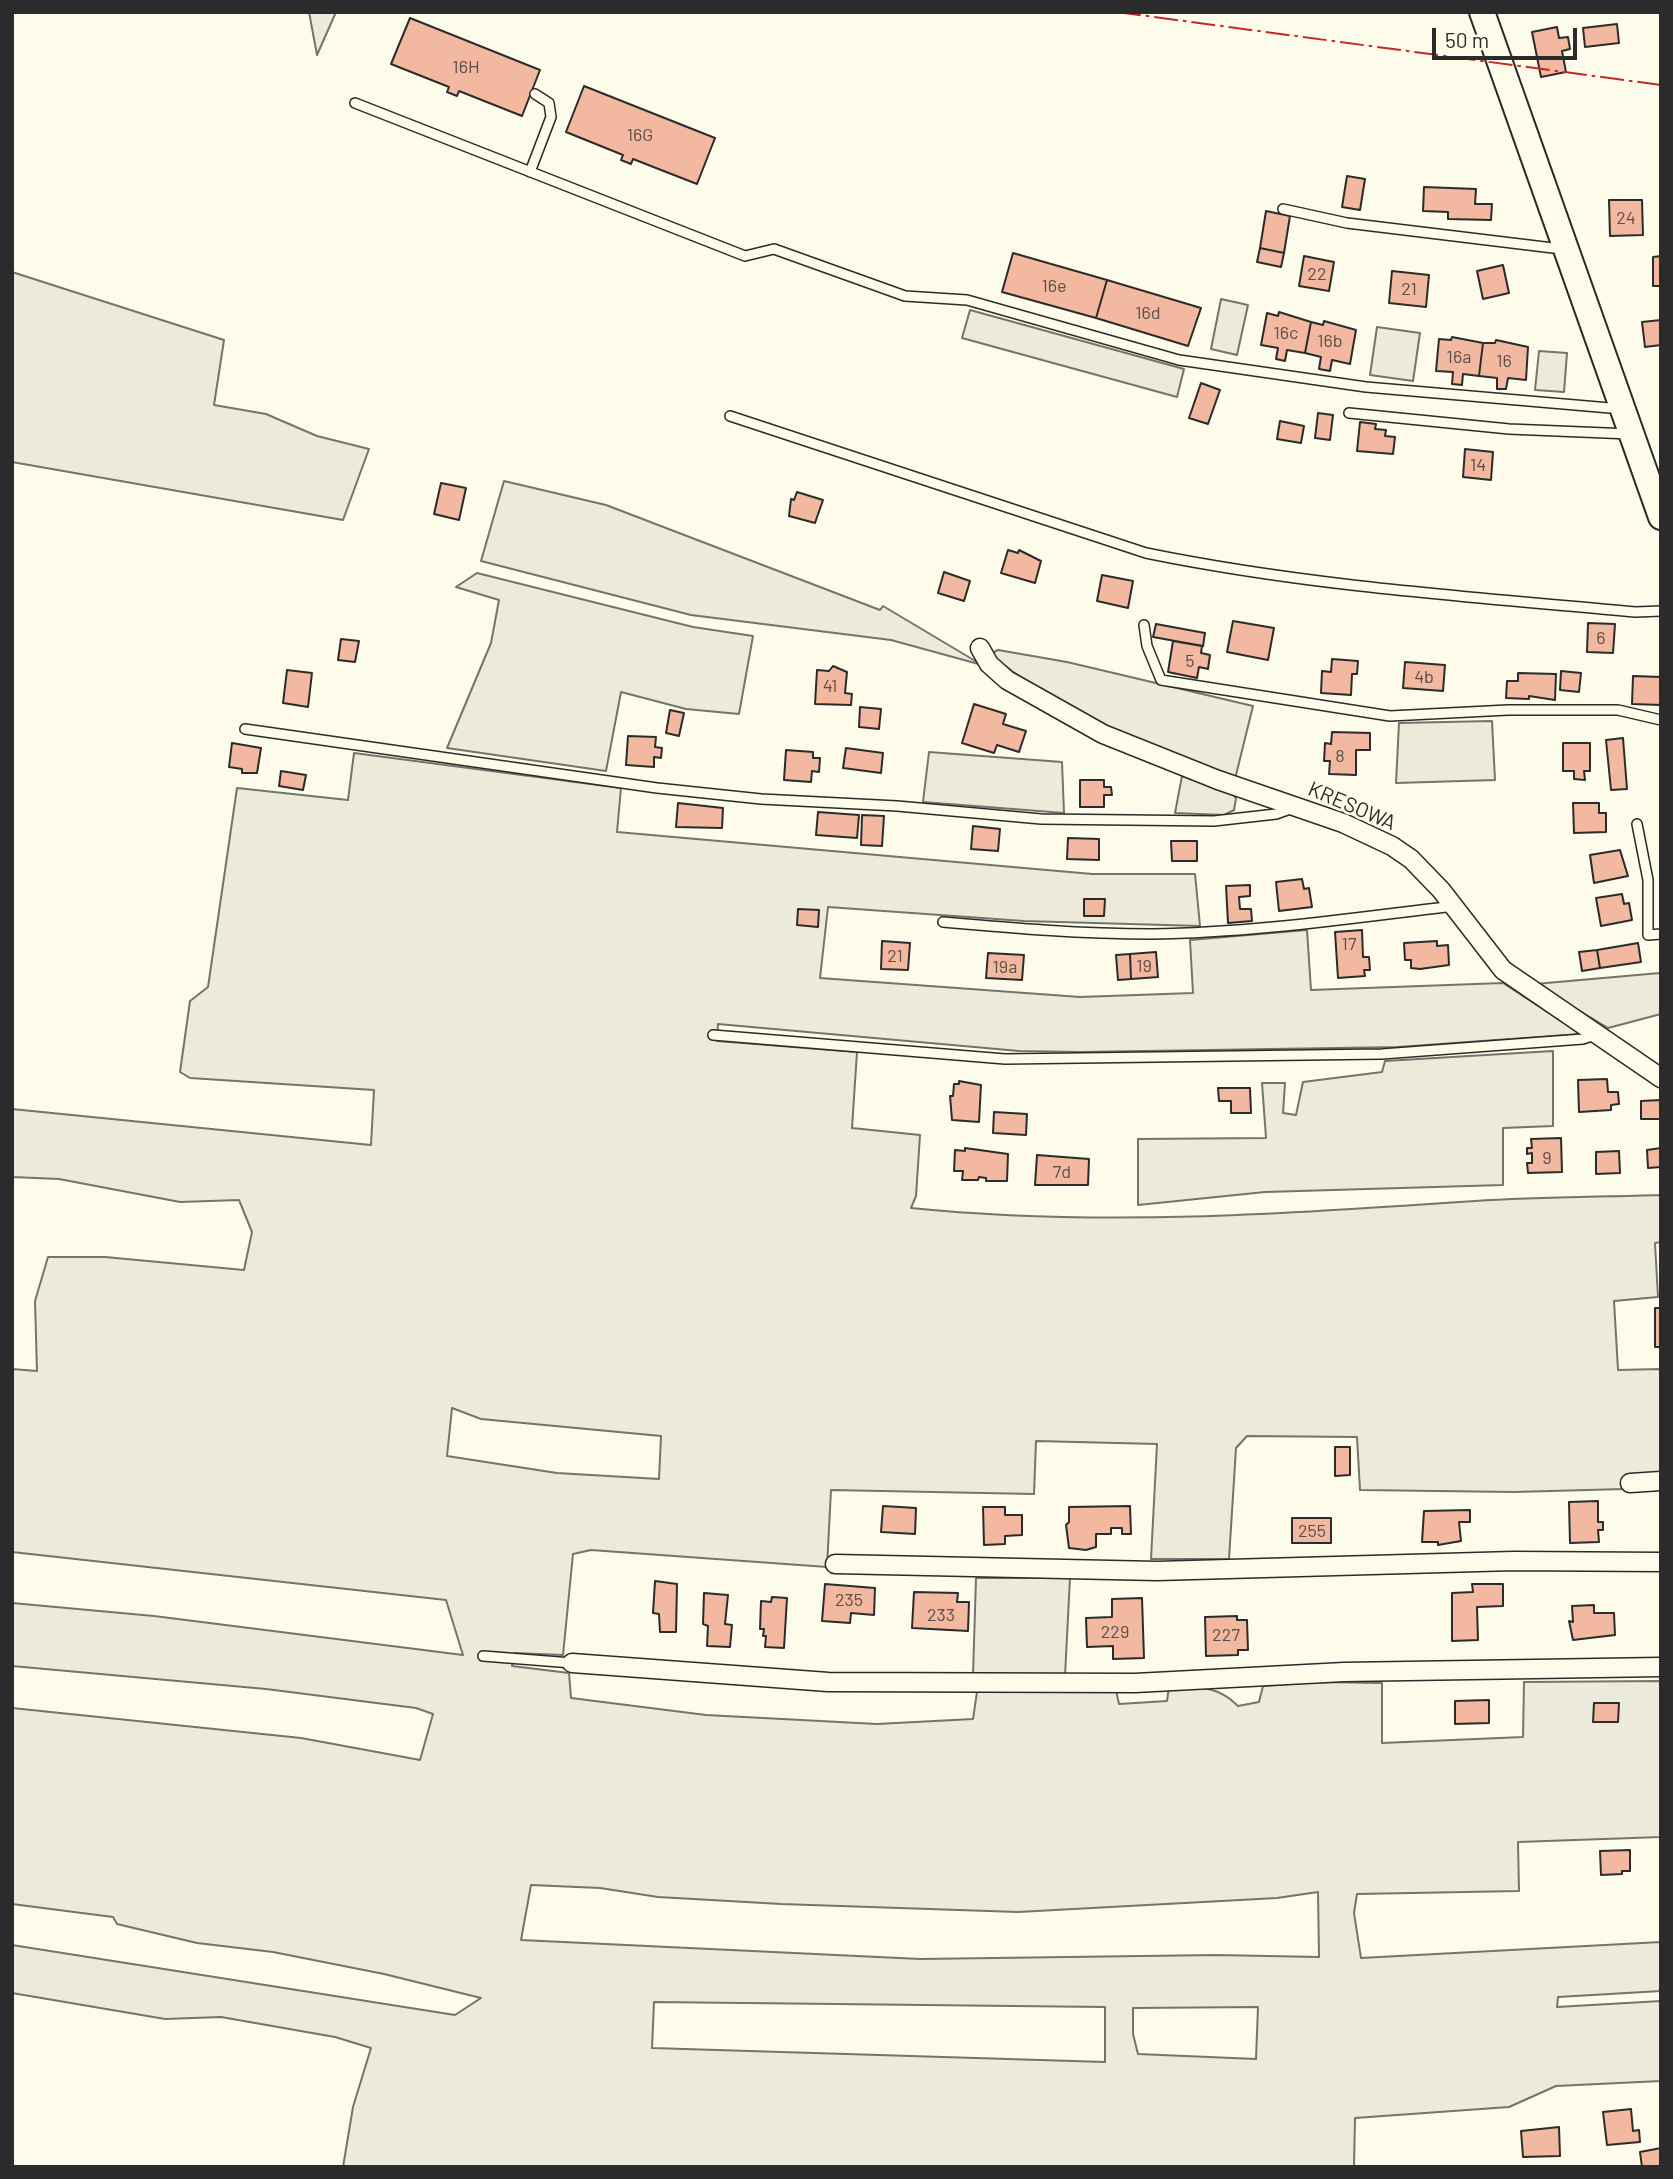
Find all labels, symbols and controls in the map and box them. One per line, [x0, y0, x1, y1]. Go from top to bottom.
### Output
scale bar [1435, 14, 1580, 58]
text: 50 m [1445, 27, 1489, 52]
house number: 16H [452, 56, 480, 78]
house number: 16G [627, 124, 653, 146]
house number: 24 [1616, 207, 1636, 229]
house number: 22 [1307, 263, 1327, 285]
house number: 16e [1041, 275, 1067, 297]
house number: 21 [1401, 278, 1417, 300]
house number: 16d [1135, 302, 1161, 324]
house number: 16c [1274, 322, 1298, 344]
house number: 16b [1317, 330, 1343, 352]
house number: 16a [1447, 346, 1471, 368]
house number: 16 [1496, 350, 1512, 372]
house number: 14 [1470, 454, 1486, 476]
house number: 6 [1596, 627, 1606, 649]
house number: 5 [1185, 650, 1195, 672]
house number: 4b [1414, 666, 1434, 688]
house number: 41 [823, 675, 837, 697]
house number: 8 [1335, 745, 1345, 767]
street label: KRESOWA [1304, 776, 1400, 836]
house number: 17 [1342, 933, 1356, 955]
house number: 21 [887, 945, 903, 967]
house number: 19 [1136, 955, 1152, 977]
house number: 19a [993, 956, 1017, 978]
house number: 9 [1542, 1147, 1552, 1169]
house number: 7d [1053, 1161, 1071, 1183]
house number: 255 [1298, 1520, 1326, 1542]
house number: 235 [835, 1589, 863, 1611]
house number: 233 [927, 1604, 955, 1626]
house number: 229 [1101, 1621, 1129, 1643]
house number: 227 [1212, 1624, 1240, 1646]

